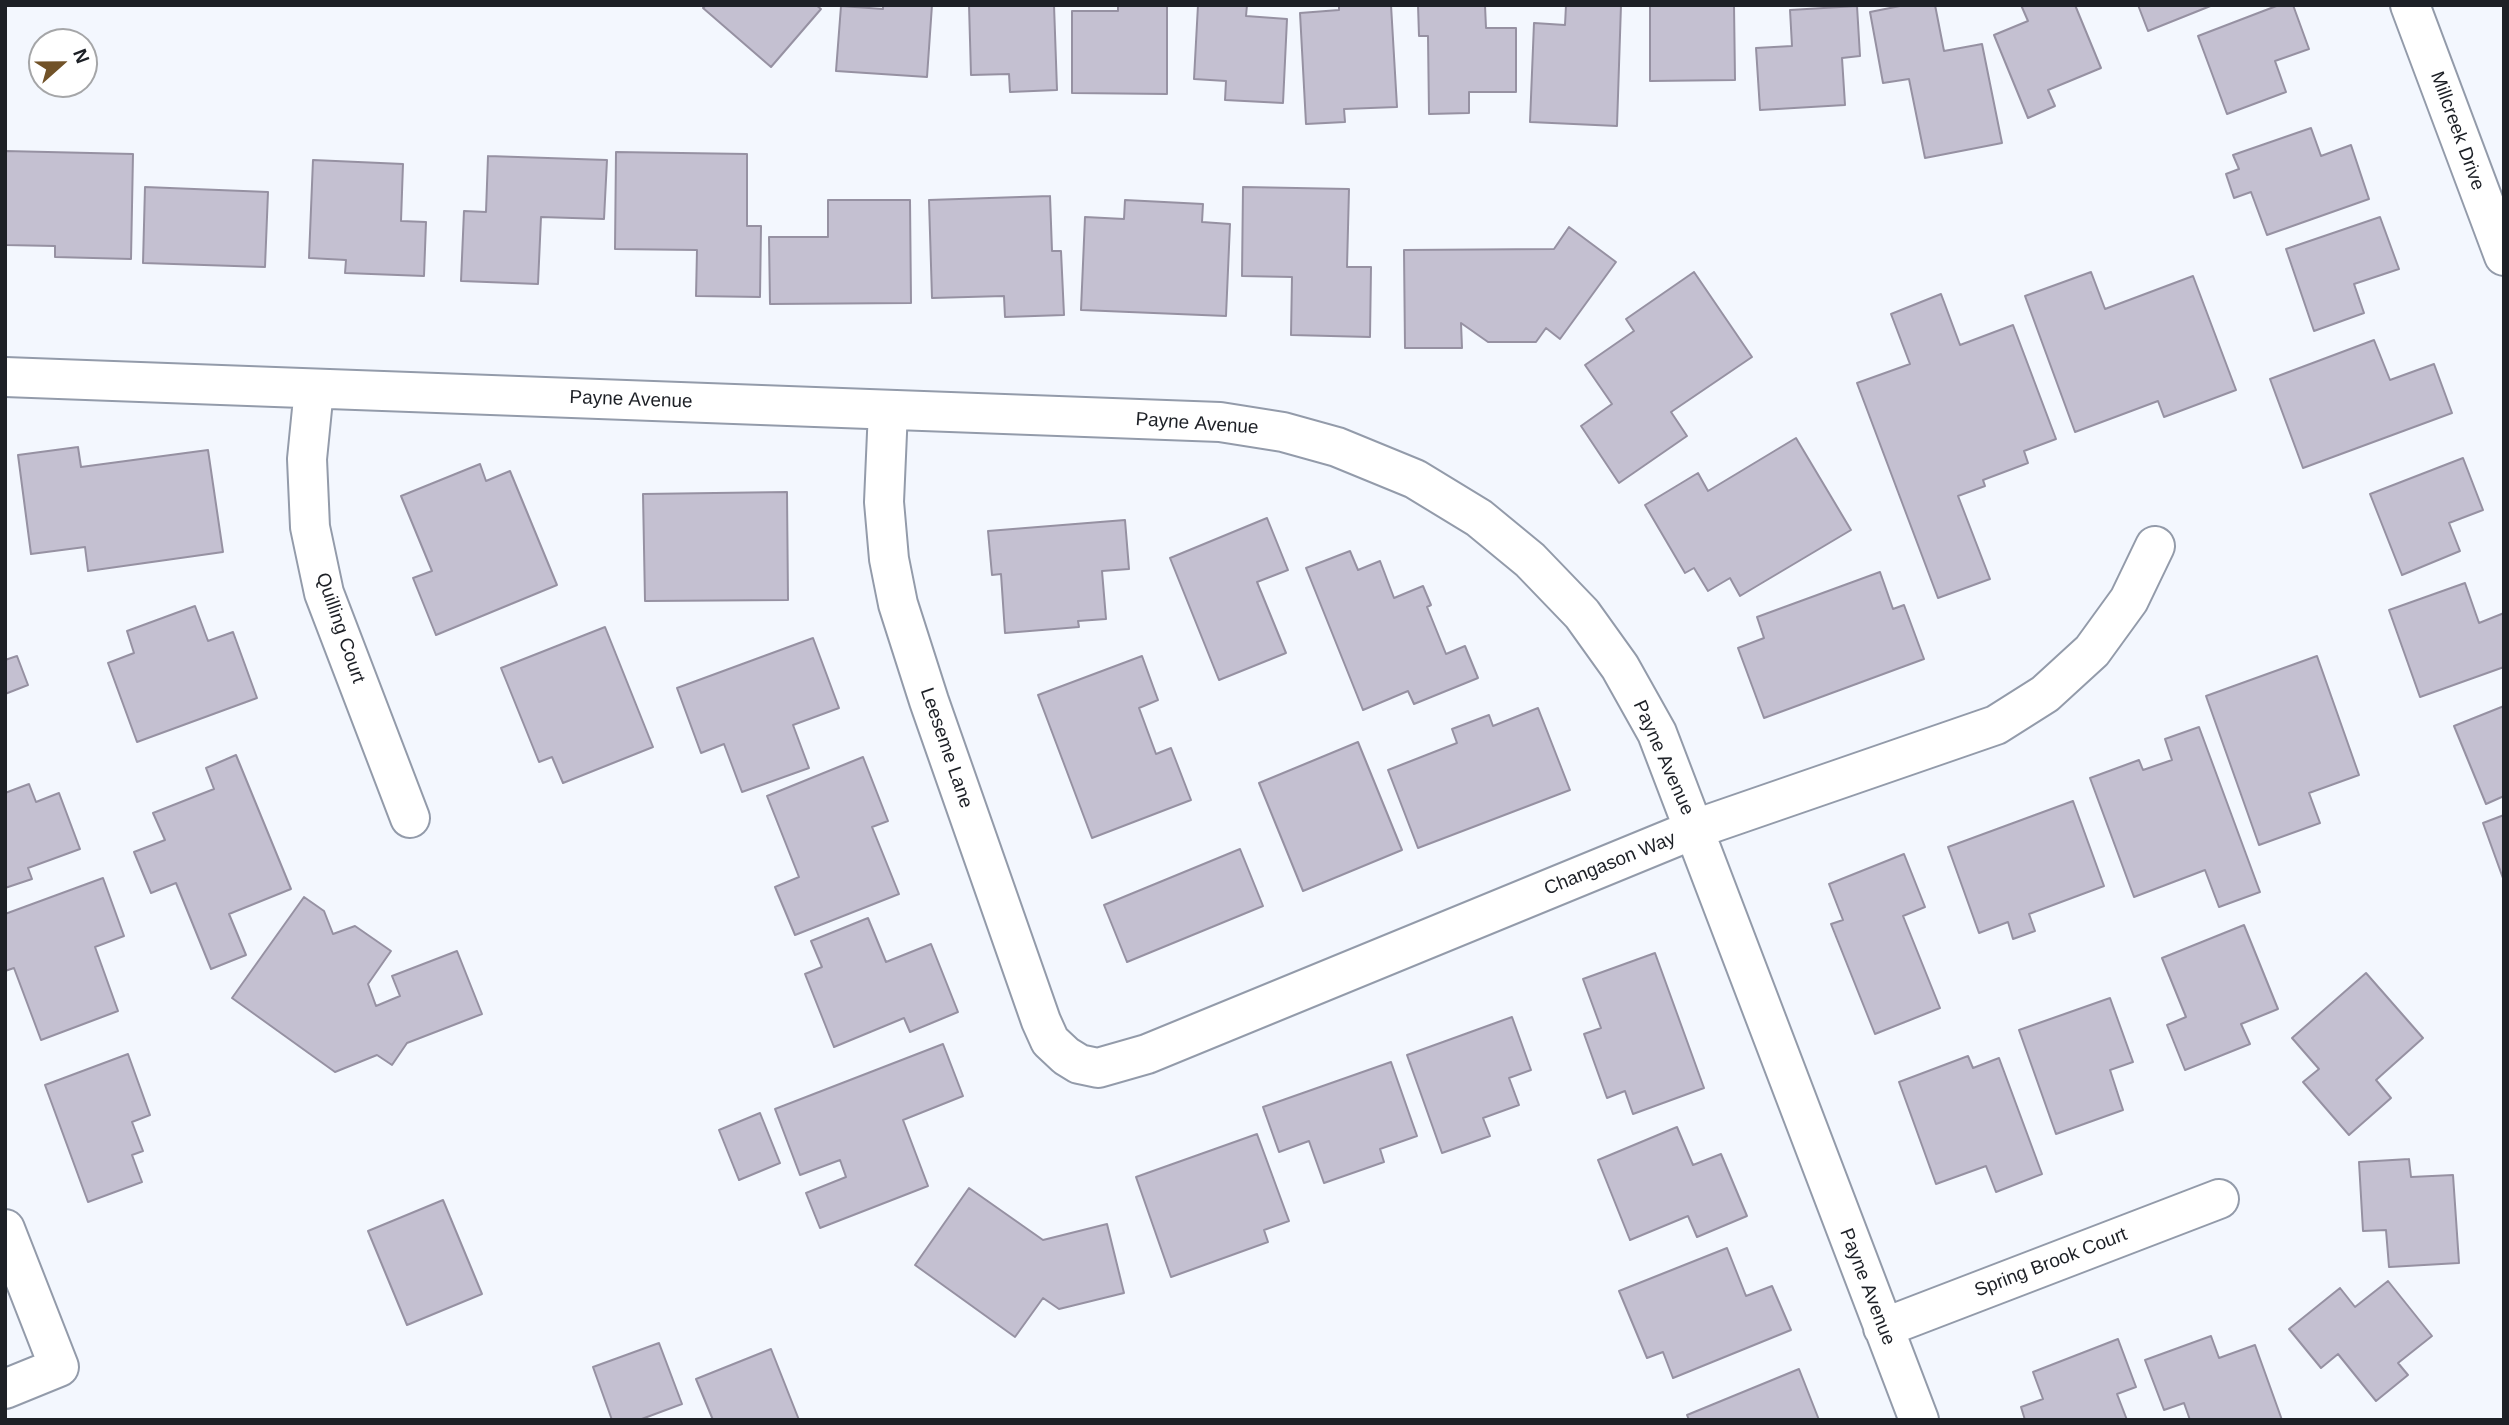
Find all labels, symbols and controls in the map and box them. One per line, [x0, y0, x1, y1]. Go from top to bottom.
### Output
north arrow [28, 28, 98, 98]
text: N [69, 46, 93, 66]
street label: Millcreek Drive [2425, 69, 2489, 193]
street label: Payne Avenue [569, 386, 693, 414]
street label: Payne Avenue [1135, 408, 1259, 440]
street label: Quilling Court [310, 570, 370, 686]
street label: Leeseme Lane [915, 685, 977, 811]
street label: Payne Avenue [1628, 697, 1698, 819]
street label: Changason Way [1541, 827, 1679, 901]
street label: Spring Brook Court [1971, 1223, 2131, 1303]
street label: Payne Avenue [1834, 1225, 1900, 1349]

